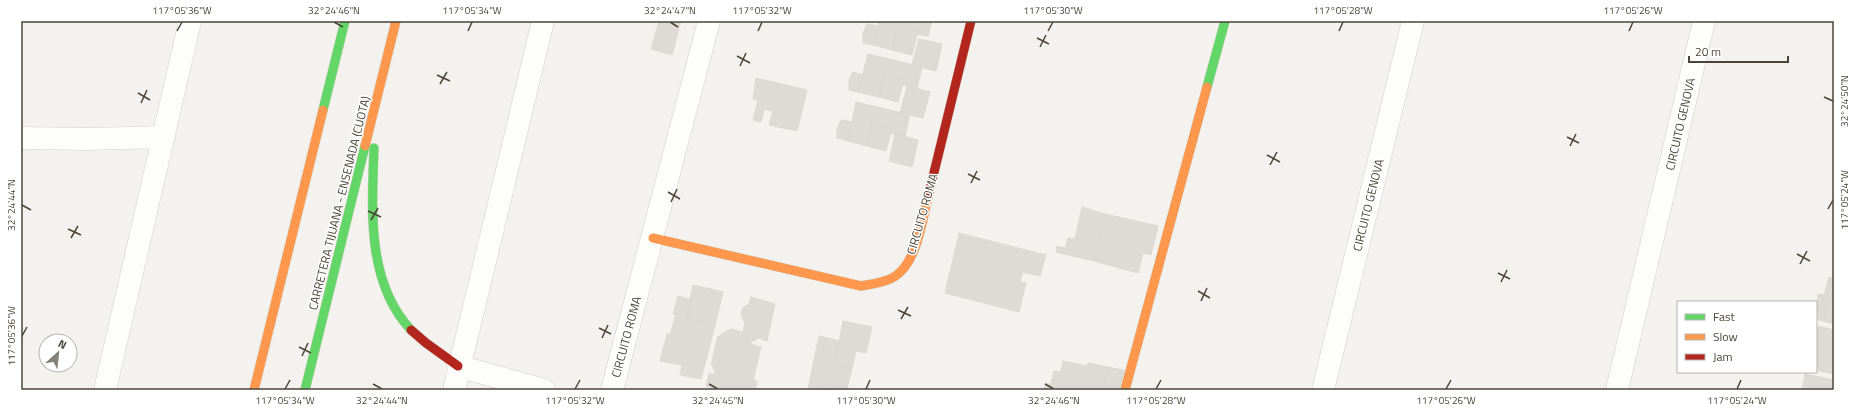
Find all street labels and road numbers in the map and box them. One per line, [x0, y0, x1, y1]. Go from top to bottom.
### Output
street label: CIRCUITO GENOVA [1660, 76, 1700, 172]
street label: CARRETERA TIJUANA - ENSENADA (CUOTA) [303, 94, 375, 312]
street label: CIRCUITO GENOVA [1347, 157, 1389, 253]
street label: CIRCUITO ROMA [901, 171, 943, 257]
street label: CIRCUITO ROMA [606, 294, 646, 380]

